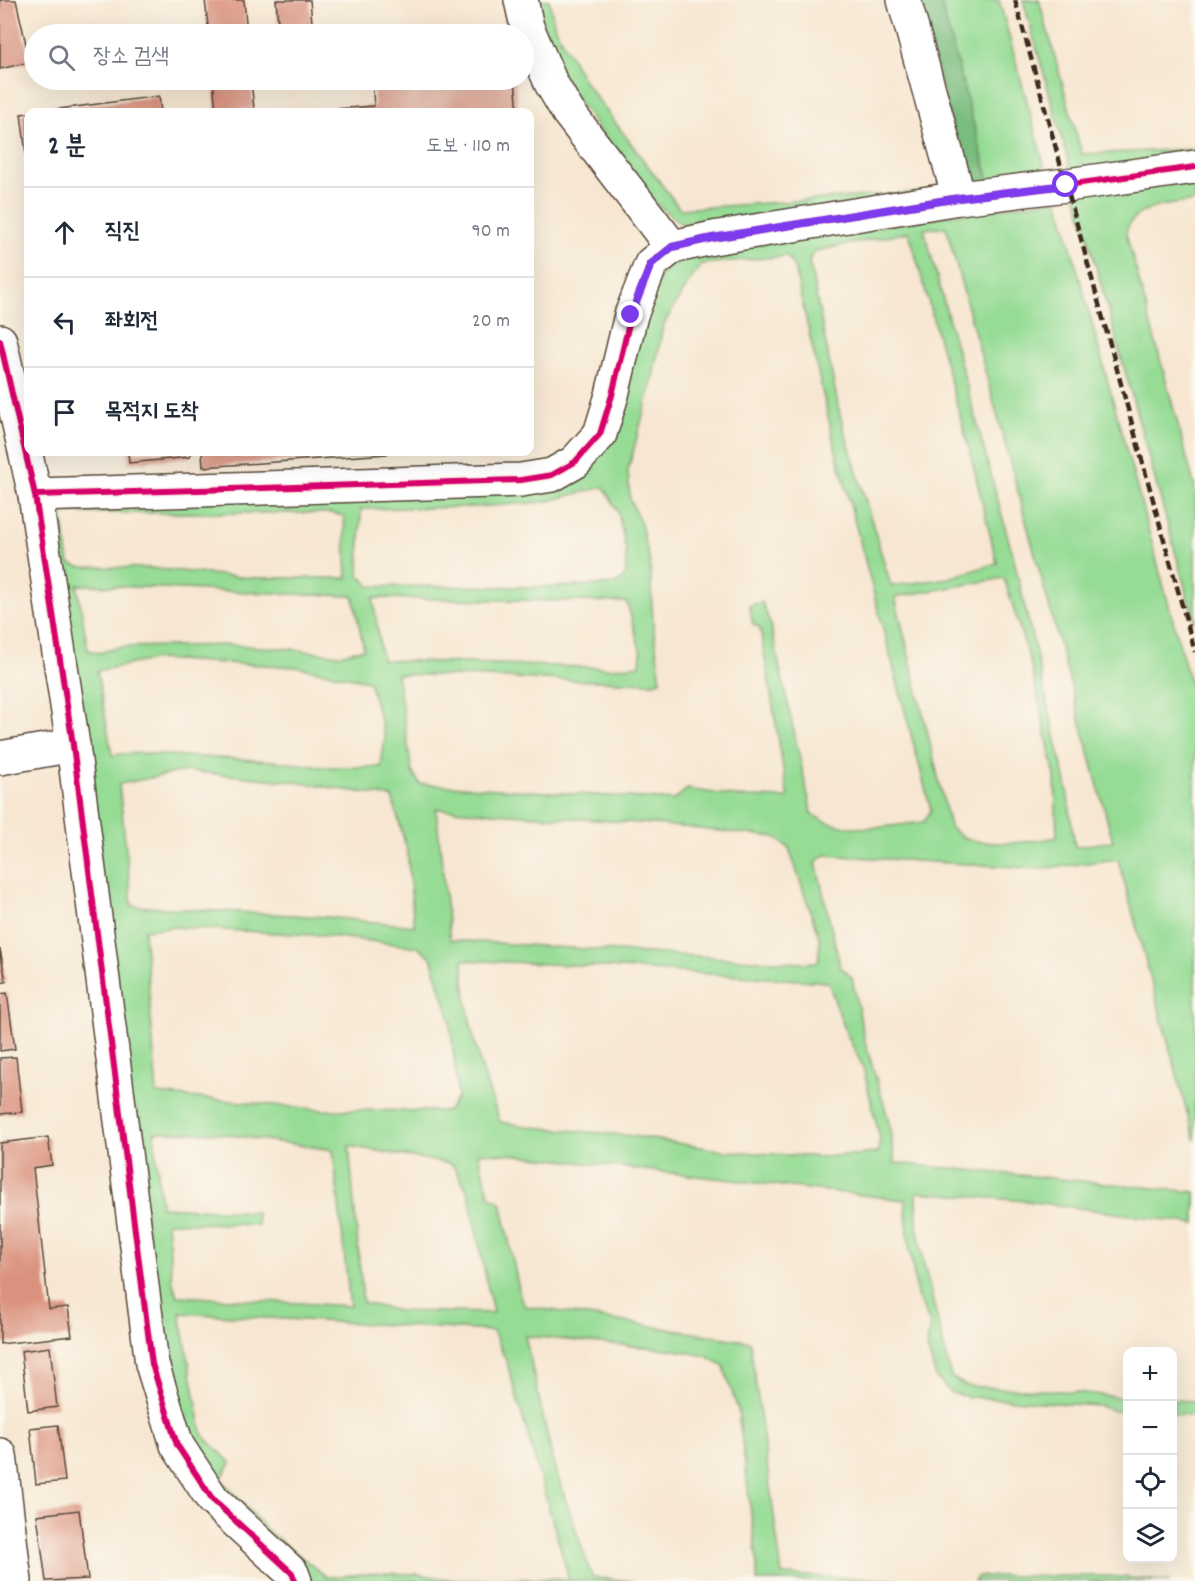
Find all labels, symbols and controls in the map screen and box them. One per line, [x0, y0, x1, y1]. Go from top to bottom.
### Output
search box [24, 24, 534, 90]
icon: search [45, 41, 78, 74]
text: 장소 검색 [93, 42, 169, 73]
text: 2 분 [48, 129, 86, 166]
text: 도보 · 110 m [426, 133, 510, 161]
route start [1052, 171, 1078, 197]
icon: ahead [48, 216, 81, 249]
text: 직진 [105, 217, 140, 248]
text: 90 m [472, 218, 510, 246]
route end [617, 301, 643, 327]
icon: left [48, 306, 81, 339]
text: 좌회전 [105, 307, 158, 338]
text: 20 m [472, 308, 510, 336]
icon: arrive [48, 396, 81, 429]
text: 목적지 도착 [105, 397, 199, 428]
map controls [1123, 1347, 1177, 1563]
button: + [1123, 1347, 1177, 1401]
button: − [1123, 1401, 1177, 1455]
button: locate [1123, 1455, 1177, 1509]
button: layers [1123, 1509, 1177, 1563]

